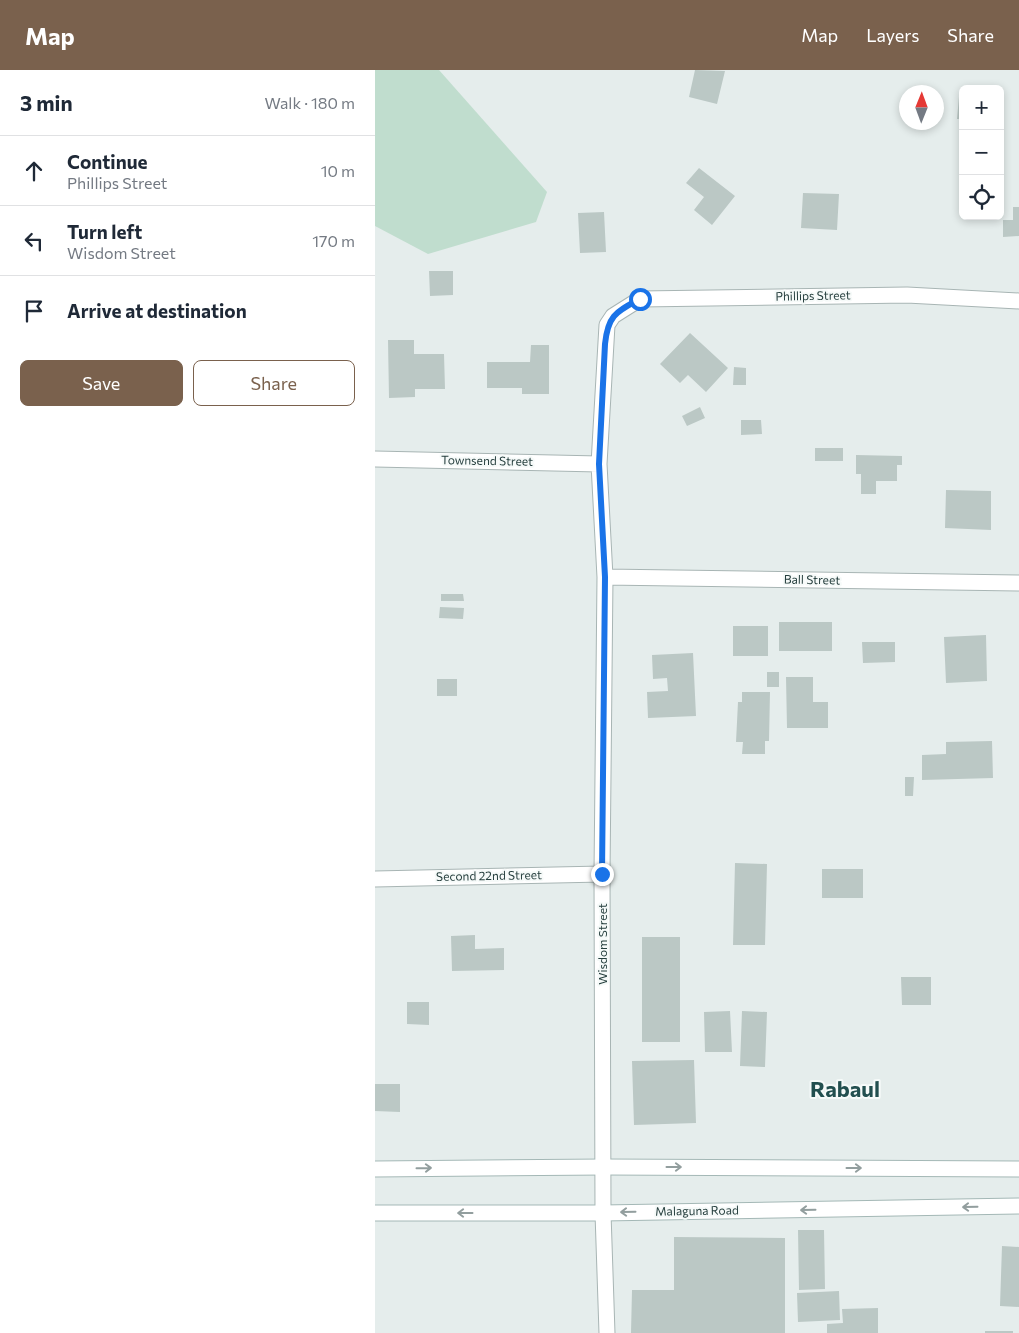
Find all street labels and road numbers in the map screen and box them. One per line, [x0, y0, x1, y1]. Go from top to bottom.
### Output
street label: Phillips Street [775, 287, 851, 303]
street label: Townsend Street [441, 452, 533, 468]
street label: Ball Street [784, 572, 840, 586]
street label: Second 22nd Street [436, 867, 542, 883]
street label: Wisdom Street [595, 903, 609, 985]
street label: Malaguna Road [655, 1202, 739, 1218]

